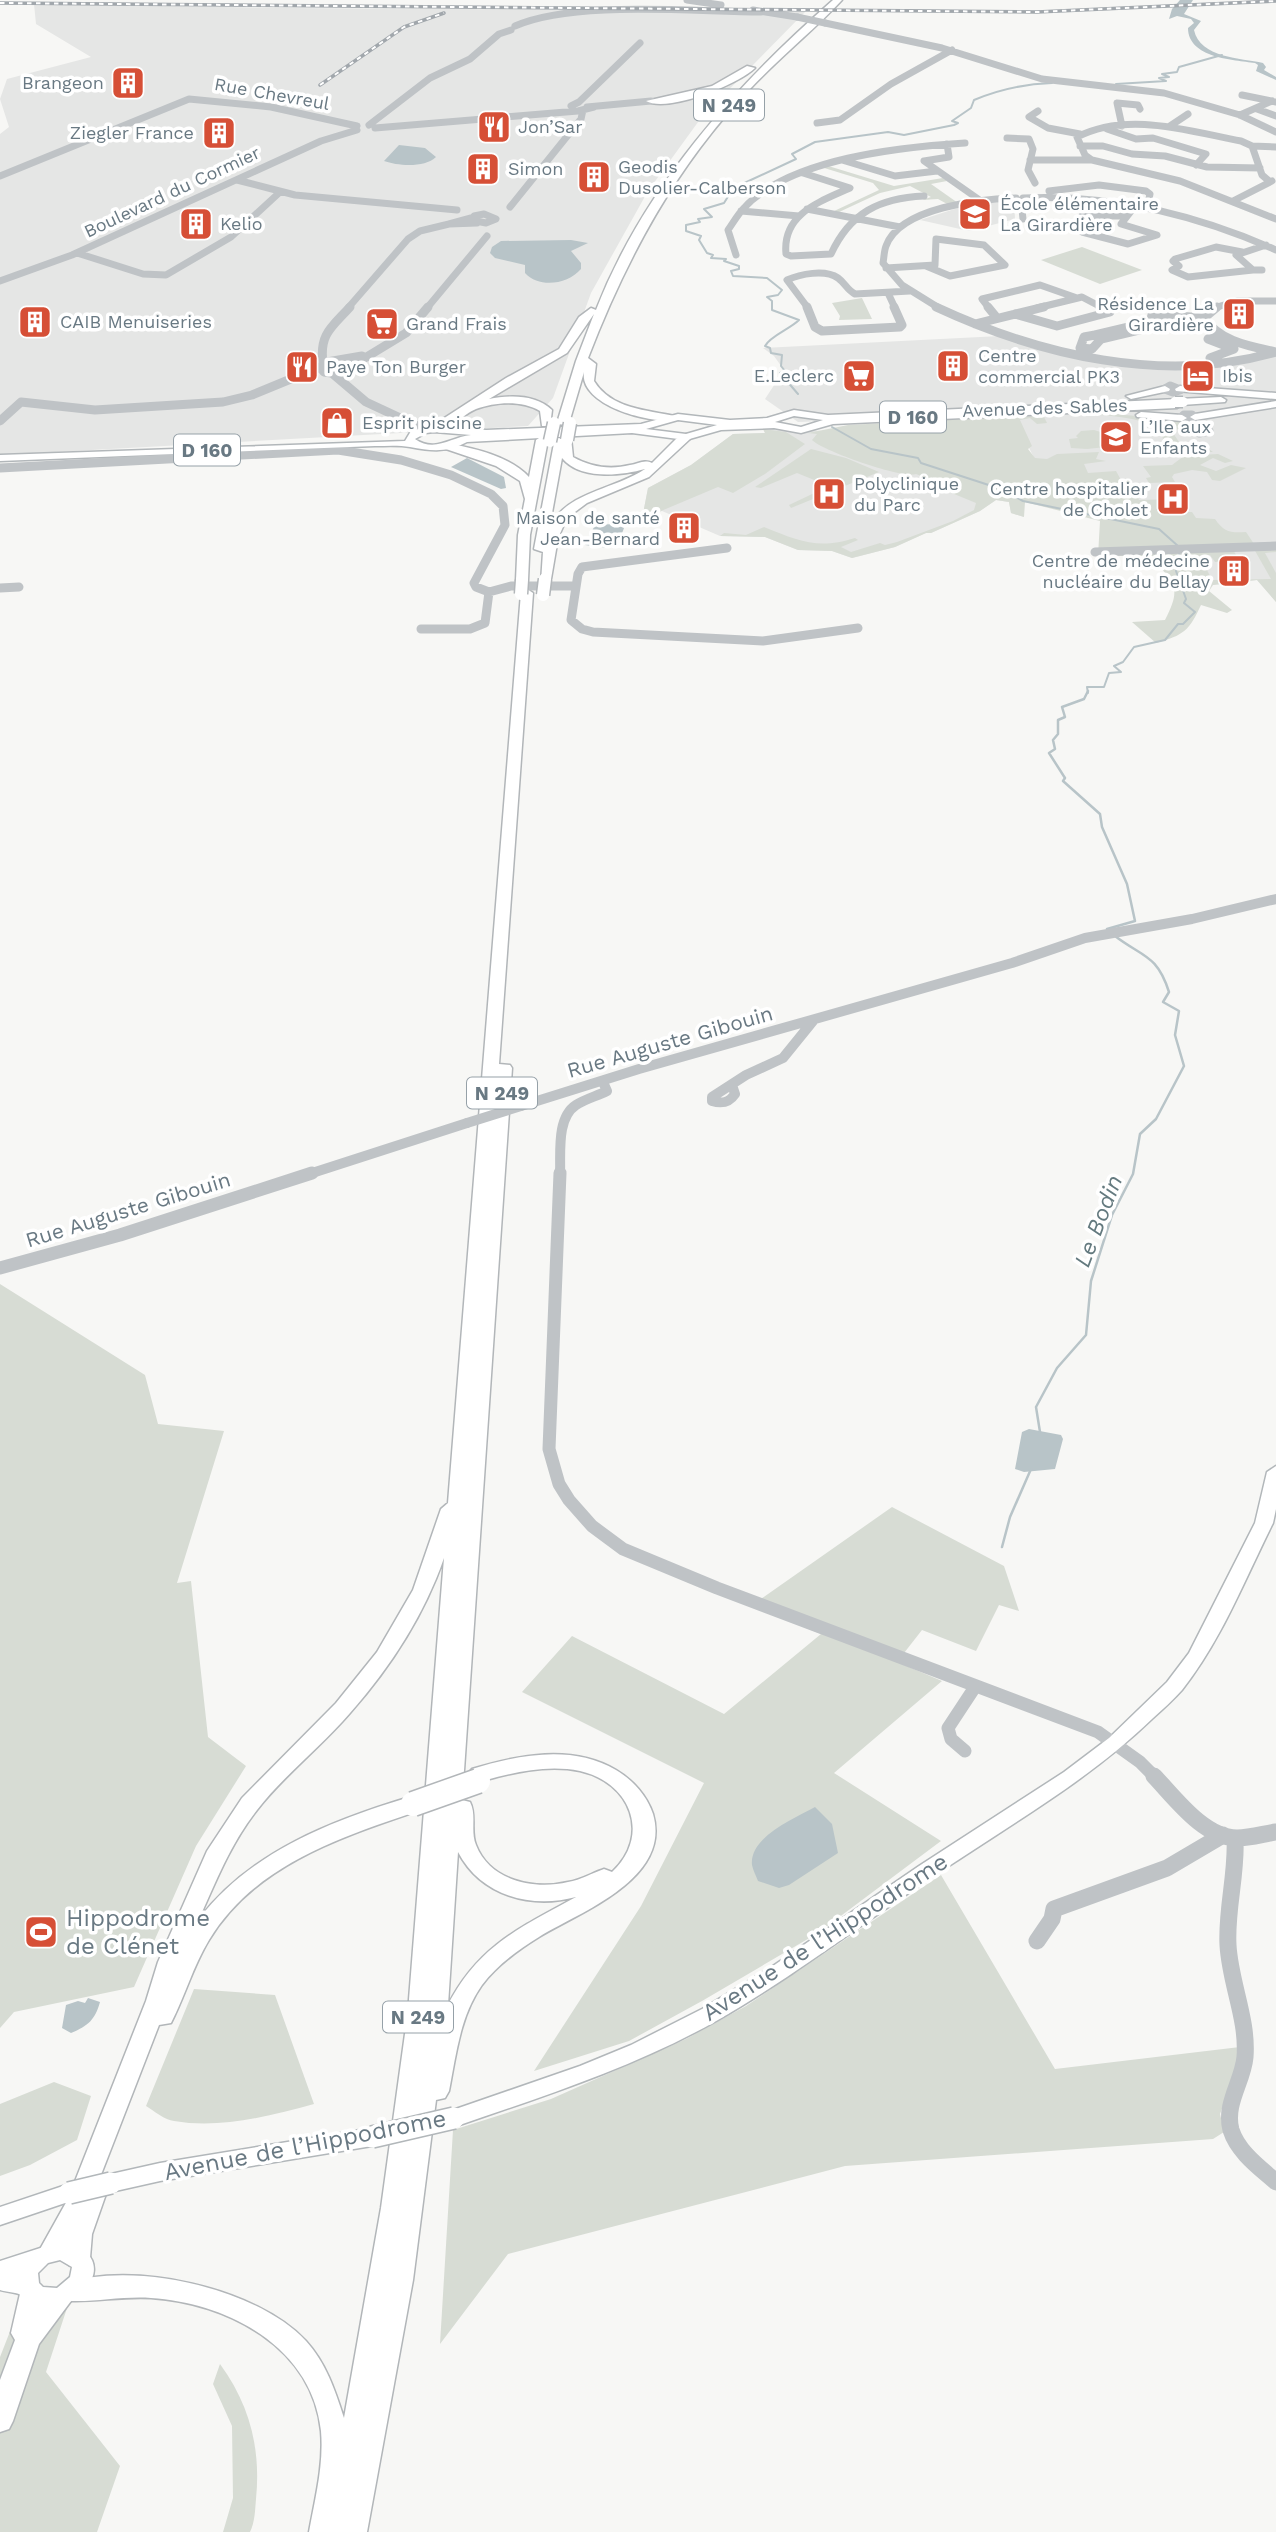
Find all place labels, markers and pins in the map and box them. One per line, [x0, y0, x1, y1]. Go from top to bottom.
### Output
building icon: Brangeon [109, 64, 147, 102]
place label: Brangeon [22, 72, 104, 93]
restaurant icon: Jon’Sar [475, 108, 513, 146]
building icon: Ziegler France [200, 114, 238, 152]
place label: Jon’Sar [518, 116, 583, 137]
place label: Ziegler France [70, 122, 194, 143]
building icon: Simon [464, 150, 502, 188]
place label: Geodis Dusolier-Calberson [618, 156, 786, 198]
place label: Simon [508, 158, 563, 179]
building icon: Geodis Dusolier-Calberson [575, 158, 613, 196]
place label: École élémentaire La Girardière [1000, 193, 1159, 235]
school or university icon: École élémentaire La Girardière [956, 195, 994, 233]
building icon: Kelio [177, 205, 215, 243]
place label: Kelio [220, 213, 263, 234]
place label: Résidence La Girardière [1097, 293, 1214, 335]
building icon: Résidence La Girardière [1220, 295, 1258, 333]
building icon: CAIB Menuiseries [16, 303, 54, 341]
supermarket icon: Grand Frais [363, 305, 401, 343]
place label: CAIB Menuiseries [60, 311, 212, 332]
place label: Grand Frais [406, 313, 507, 334]
place label: Centre commercial PK3 [978, 345, 1120, 387]
building icon: Centre commercial PK3 [934, 347, 972, 385]
restaurant icon: Paye Ton Burger [283, 348, 321, 386]
place label: Paye Ton Burger [326, 356, 466, 377]
supermarket icon: E.Leclerc [840, 357, 878, 395]
hotel icon: Ibis [1179, 357, 1217, 395]
place label: E.Leclerc [754, 365, 834, 386]
place label: Ibis [1222, 365, 1253, 386]
shop icon: Esprit piscine [318, 404, 356, 442]
place label: Esprit piscine [362, 412, 482, 433]
place label: L’Ile aux Enfants [1140, 416, 1211, 458]
school or university icon: L’Ile aux Enfants [1097, 418, 1135, 456]
place label: Polyclinique du Parc [854, 473, 959, 515]
hospital icon: Polyclinique du Parc [810, 475, 848, 513]
place label: Centre hospitalier de Cholet [990, 478, 1148, 520]
hospital icon: Centre hospitalier de Cholet [1154, 480, 1192, 518]
place label: Maison de santé Jean-Bernard [516, 507, 660, 549]
building icon: Maison de santé Jean-Bernard [665, 509, 703, 547]
place label: Centre de médecine nucléaire du Bellay [1032, 550, 1211, 592]
building icon: Centre de médecine nucléaire du Bellay [1215, 552, 1253, 590]
place label: Hippodrome de Clénet [66, 1904, 210, 1960]
sports icon: Hippodrome de Clénet [22, 1913, 60, 1951]

